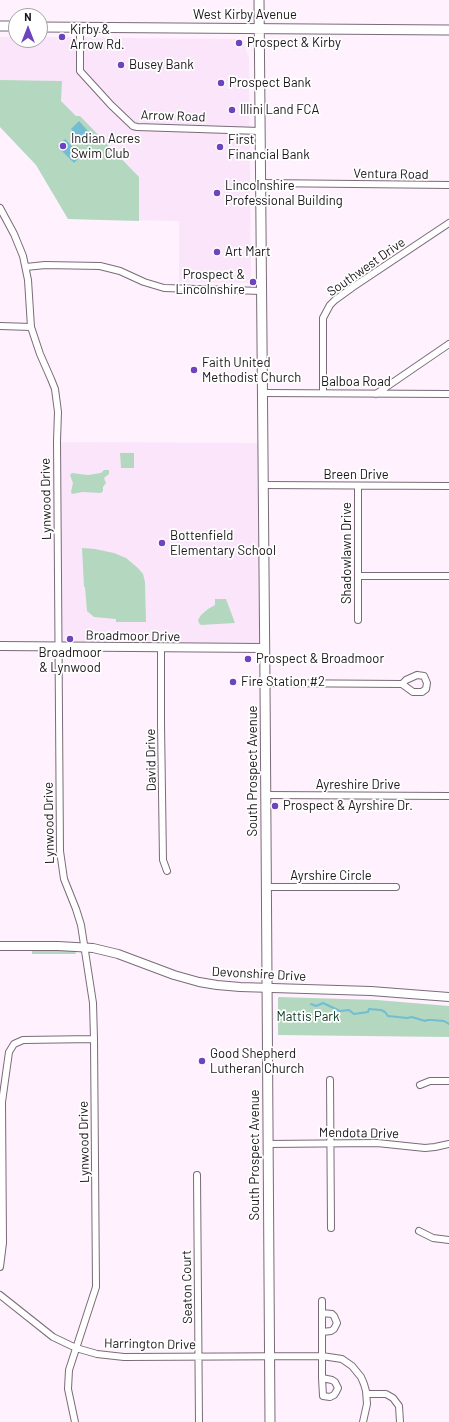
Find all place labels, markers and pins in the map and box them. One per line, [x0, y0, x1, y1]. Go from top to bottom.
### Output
place label: Kirby & Arrow Rd. [70, 22, 125, 53]
marker: Kirby & Arrow Rd. [57, 32, 67, 42]
place label: Prospect & Kirby [247, 35, 341, 51]
marker: Prospect & Kirby [234, 38, 244, 48]
place label: Busey Bank [129, 57, 194, 73]
marker: Busey Bank [116, 60, 126, 70]
place label: Prospect Bank [229, 75, 311, 91]
marker: Prospect Bank [216, 78, 226, 88]
place label: Illini Land FCA [240, 102, 319, 118]
marker: Illini Land FCA [227, 105, 237, 115]
place label: Indian Acres Swim Club [71, 131, 140, 162]
place label: First Financial Bank [228, 132, 310, 163]
marker: Indian Acres Swim Club [58, 141, 68, 151]
marker: First Financial Bank [215, 142, 225, 152]
place label: Lincolnshire Professional Building [225, 178, 343, 209]
marker: Lincolnshire Professional Building [212, 188, 222, 198]
place label: Art Mart [225, 244, 271, 260]
marker: Art Mart [212, 247, 222, 257]
place label: Prospect & Lincolnshire [175, 267, 245, 298]
marker: Prospect & Lincolnshire [248, 277, 258, 287]
place label: Faith United Methodist Church [202, 355, 301, 386]
marker: Faith United Methodist Church [189, 365, 199, 375]
place label: Bottenfield Elementary School [170, 528, 276, 559]
marker: Bottenfield Elementary School [157, 538, 167, 548]
marker: Broadmoor & Lynwood [65, 634, 75, 644]
place label: Broadmoor & Lynwood [38, 645, 102, 676]
place label: Prospect & Broadmoor [256, 651, 384, 667]
marker: Prospect & Broadmoor [243, 654, 253, 664]
place label: Fire Station #2 [241, 674, 325, 690]
marker: Fire Station #2 [228, 677, 238, 687]
place label: Prospect & Ayrshire Dr. [283, 798, 413, 814]
marker: Prospect & Ayrshire Dr. [270, 801, 280, 811]
place label: Good Shepherd Lutheran Church [210, 1046, 304, 1077]
marker: Good Shepherd Lutheran Church [197, 1056, 207, 1066]

